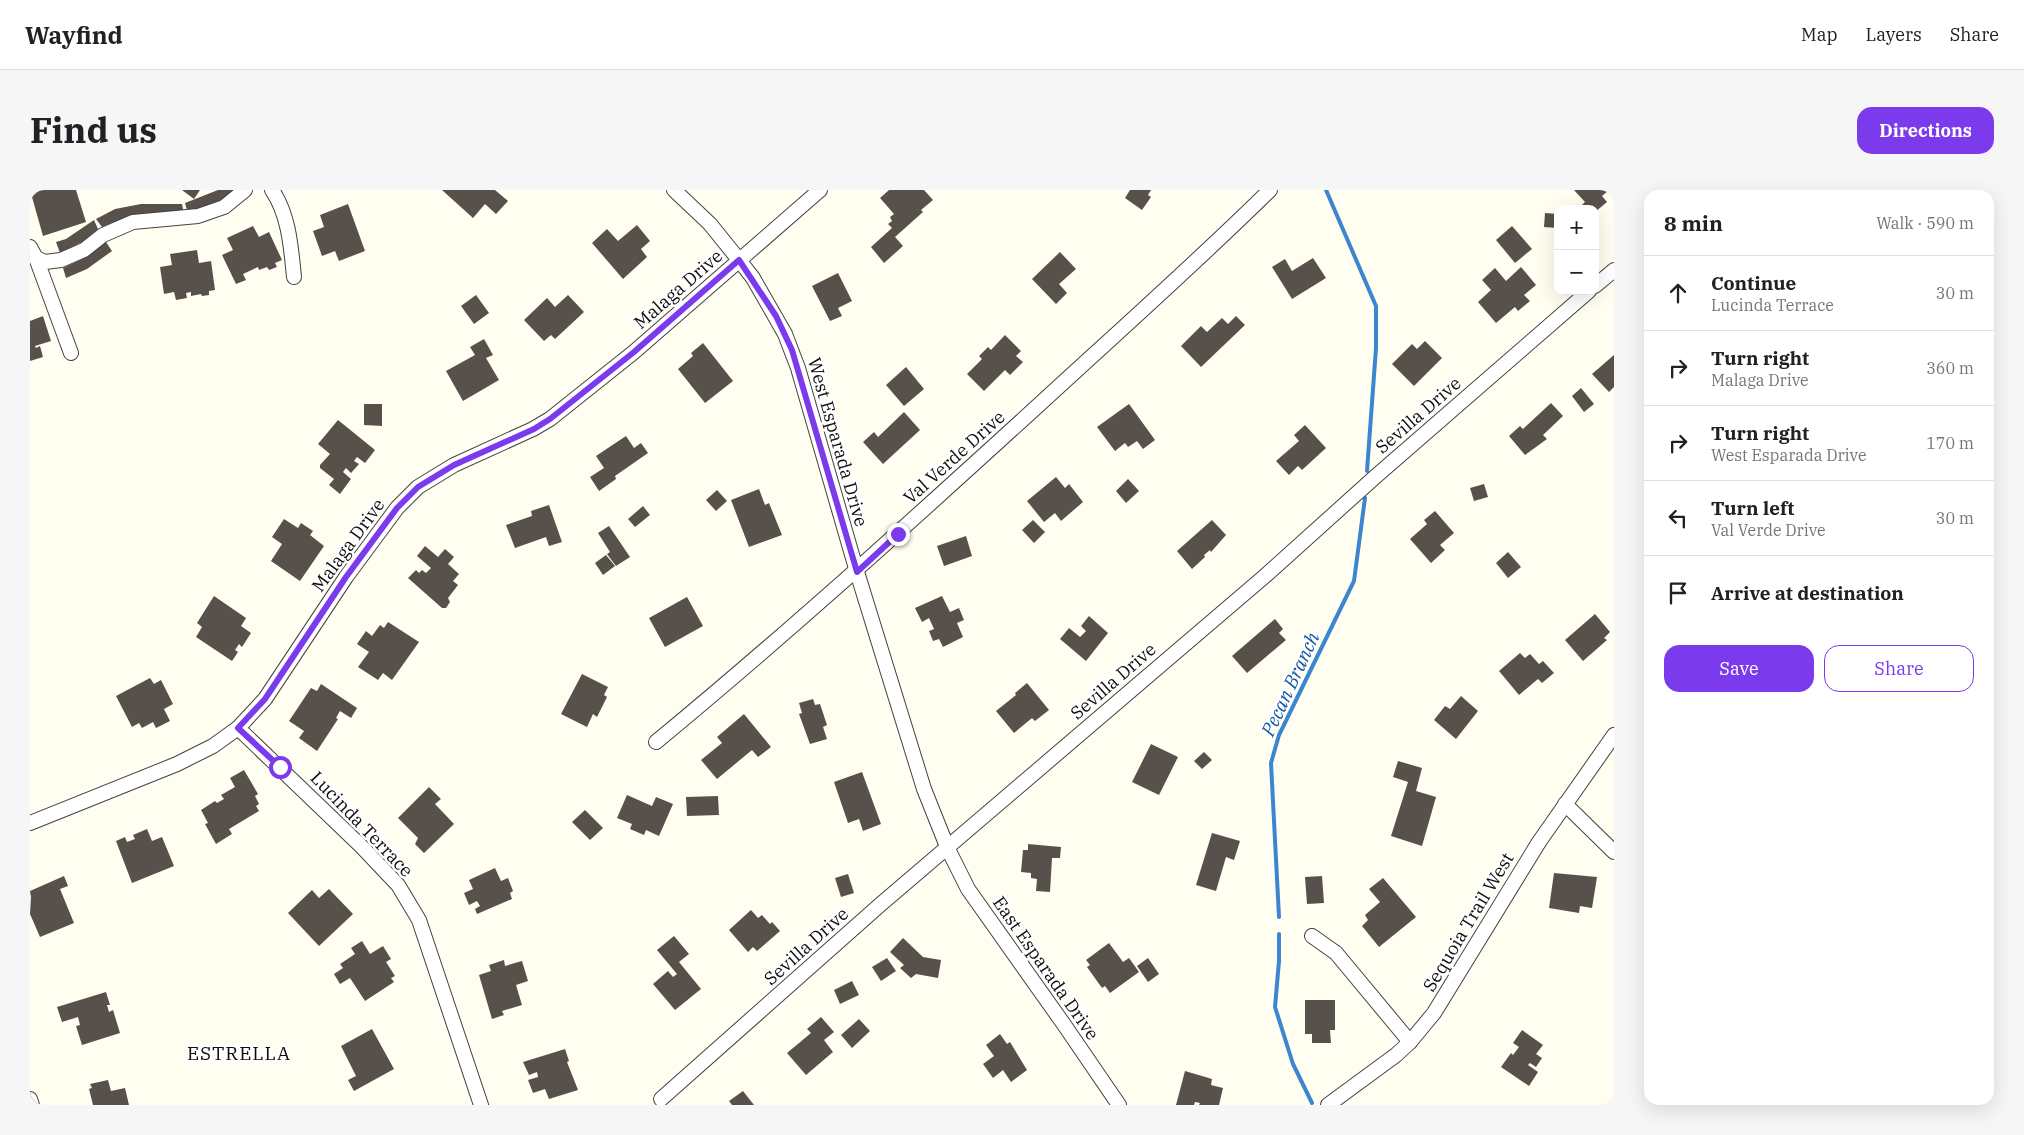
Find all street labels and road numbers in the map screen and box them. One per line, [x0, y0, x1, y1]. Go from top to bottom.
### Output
street label: Malaga Drive [629, 244, 727, 334]
street label: West Esparada Drive [803, 355, 873, 529]
street label: Sevilla Drive [1371, 372, 1465, 458]
street label: Val Verde Drive [898, 405, 1010, 509]
street label: Malaga Drive [306, 494, 390, 596]
street label: Sevilla Drive [1066, 638, 1160, 724]
street label: Lucinda Terrace [306, 766, 418, 882]
street label: Sequoia Trail West [1417, 848, 1519, 996]
street label: East Esparada Drive [988, 892, 1104, 1044]
street label: Sevilla Drive [759, 902, 853, 990]

